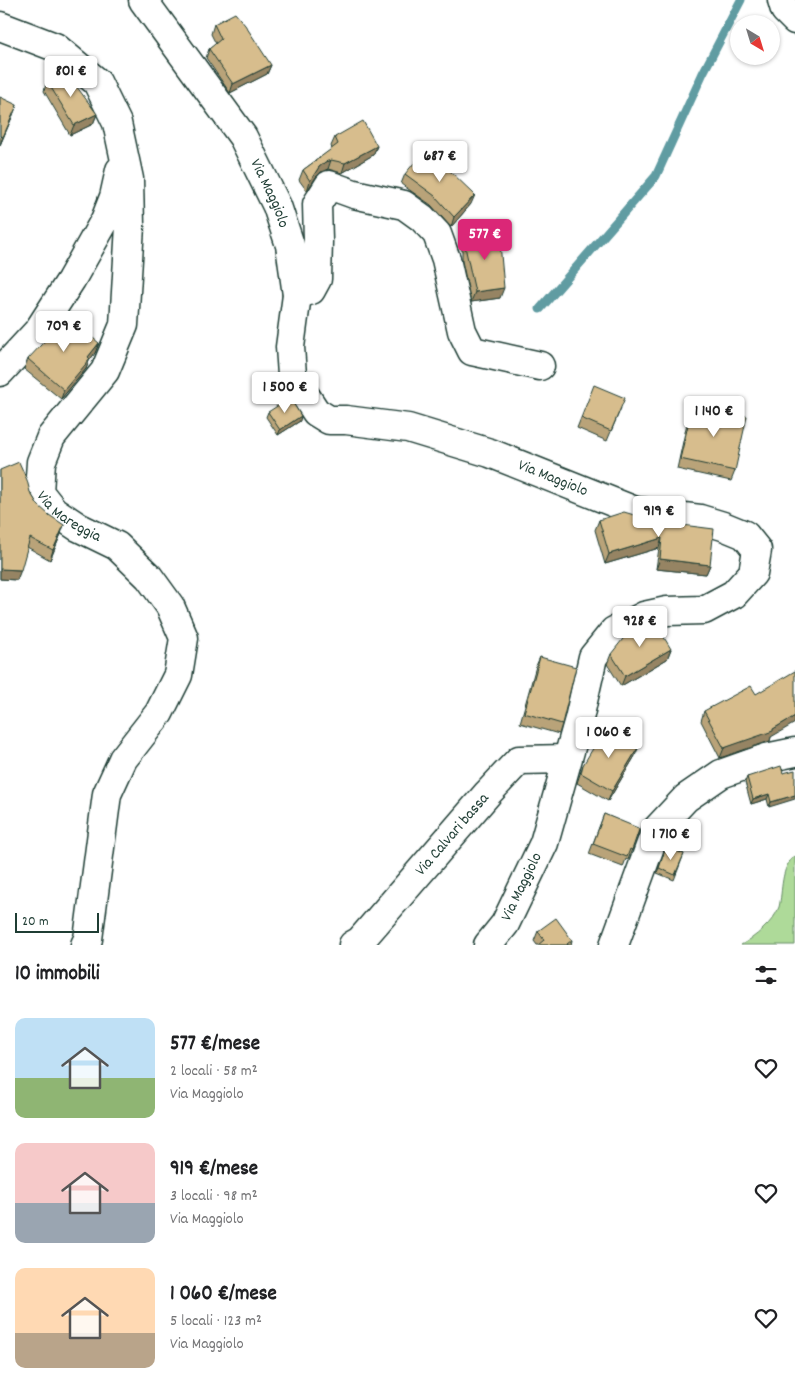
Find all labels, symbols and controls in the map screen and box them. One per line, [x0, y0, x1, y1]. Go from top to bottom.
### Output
north arrow [730, 15, 780, 65]
map controls [730, 15, 780, 65]
pin: 801 € [36, 56, 106, 98]
text: 801 € [55, 60, 87, 83]
pin: 687 € [405, 140, 475, 183]
text: 687 € [424, 145, 456, 168]
street label: Via Maggiolo [244, 155, 295, 231]
pin: 577 € [450, 218, 520, 261]
text: 577 € [469, 223, 501, 246]
pin: 709 € [29, 310, 99, 353]
text: 709 € [47, 315, 81, 338]
pin: 1 500 € [239, 372, 331, 414]
text: 1 500 € [263, 376, 307, 399]
pin: 1 140 € [668, 396, 760, 438]
text: 1 140 € [695, 400, 733, 423]
street label: Via Maggiolo [514, 454, 591, 503]
street label: Via Mareggia [31, 486, 105, 548]
pin: 919 € [624, 496, 694, 538]
text: 919 € [644, 500, 674, 523]
pin: 928 € [605, 606, 675, 648]
text: 928 € [623, 610, 657, 633]
pin: 1 060 € [563, 716, 655, 759]
text: 1 060 € [586, 721, 632, 744]
street label: Via Calvari bassa [410, 787, 495, 881]
pin: 1 710 € [625, 818, 717, 861]
text: 1 710 € [652, 823, 690, 846]
street label: Via Maggiolo [496, 849, 548, 925]
scale bar [15, 910, 99, 933]
text: 20 m [22, 912, 49, 932]
text: 10 immobili [15, 960, 100, 990]
icon: filters [752, 961, 780, 989]
text: 577 €/mese [170, 1030, 260, 1060]
icon: home [55, 1038, 115, 1098]
icon: heart [752, 1054, 780, 1082]
text: 2 locali · 58 m² [170, 1060, 258, 1083]
text: Via Maggiolo [170, 1083, 244, 1106]
text: 919 €/mese [170, 1155, 258, 1185]
icon: home [55, 1163, 115, 1223]
icon: heart [752, 1179, 780, 1207]
text: 3 locali · 98 m² [170, 1185, 258, 1208]
text: Via Maggiolo [170, 1208, 244, 1231]
text: 1 060 €/mese [170, 1280, 277, 1310]
icon: home [55, 1288, 115, 1348]
icon: heart [752, 1304, 780, 1332]
text: 5 locali · 123 m² [170, 1310, 262, 1333]
text: Via Maggiolo [170, 1333, 244, 1356]

